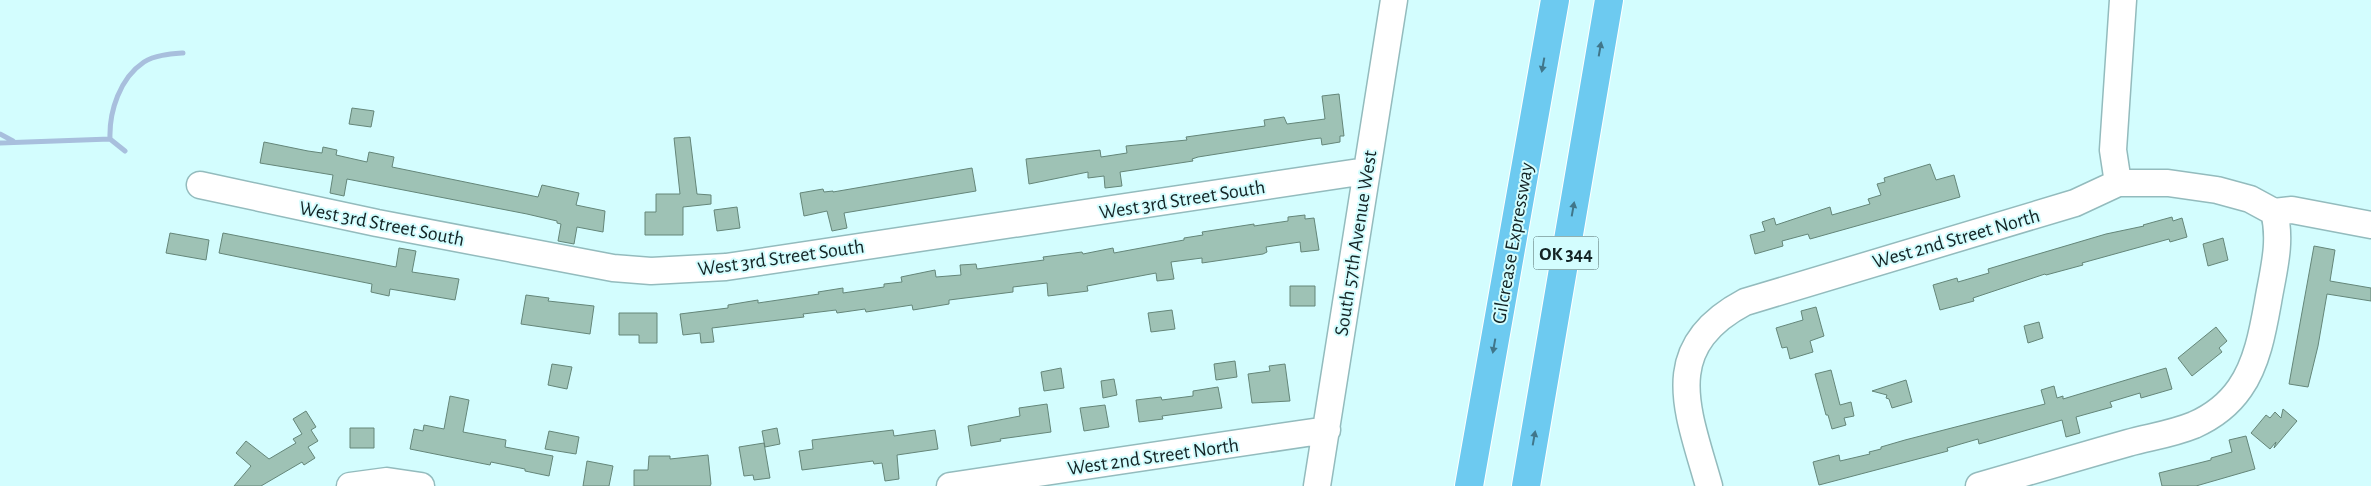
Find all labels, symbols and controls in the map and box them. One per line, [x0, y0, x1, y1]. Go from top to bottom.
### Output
one-way arrow [1597, 40, 1605, 56]
one-way arrow [1539, 58, 1547, 74]
street label: South 57th Avenue West [1331, 148, 1381, 337]
street label: Gilcrease Expressway [1489, 160, 1537, 325]
street label: West 3rd Street South [1098, 177, 1267, 223]
street label: West 3rd Street South [298, 198, 466, 250]
one-way arrow [1569, 200, 1577, 216]
street label: West 2nd Street North [1870, 206, 2042, 272]
street label: West 3rd Street South [697, 236, 866, 280]
road number: OK 344 [1534, 237, 1598, 270]
one-way arrow [1490, 338, 1498, 354]
one-way arrow [1530, 430, 1538, 446]
street label: West 2nd Street North [1066, 435, 1240, 479]

